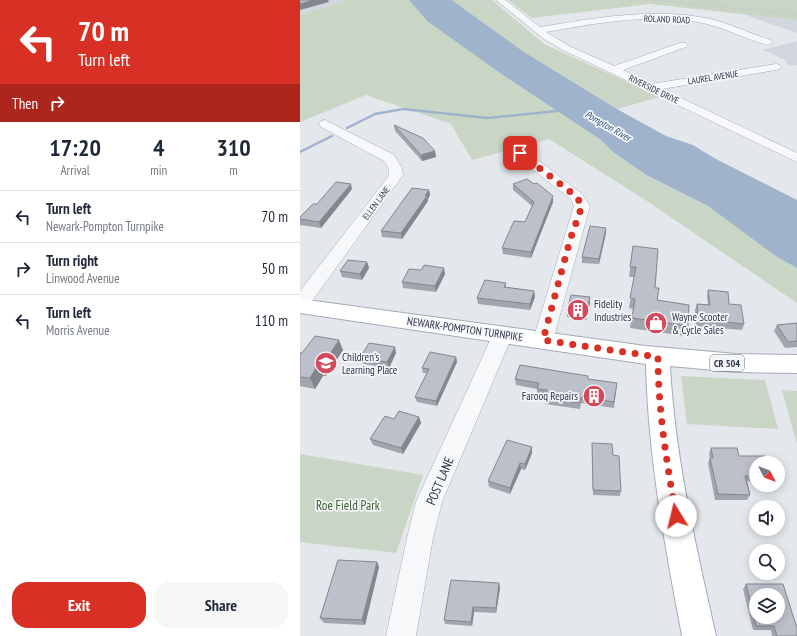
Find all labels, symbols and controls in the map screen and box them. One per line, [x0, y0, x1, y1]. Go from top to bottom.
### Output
text: 70 m [78, 12, 129, 49]
street label: ROLAND ROAD [644, 13, 691, 25]
icon: left [12, 16, 64, 68]
text: Turn left [78, 48, 130, 71]
street label: LAUREL AVENUE [687, 68, 739, 86]
street label: RIVERSIDE DRIVE [627, 72, 681, 106]
icon: right [46, 92, 68, 114]
text: Then [12, 94, 38, 113]
water label: Pompton River [583, 108, 634, 145]
text: 17:20 [49, 132, 101, 163]
text: 4 [153, 132, 164, 163]
text: 310 [216, 132, 251, 163]
pin [503, 136, 537, 170]
icon: arrive [509, 142, 531, 164]
text: Arrival [60, 162, 90, 179]
text: min [150, 162, 167, 179]
text: m [229, 162, 238, 179]
street label: ELLEN LANE [360, 184, 392, 222]
text: Turn left [46, 199, 91, 218]
icon: left [12, 206, 34, 228]
text: 70 m [262, 207, 288, 226]
text: Newark-Pompton Turnpike [46, 218, 164, 235]
text: Turn right [46, 251, 98, 270]
icon: right [12, 258, 34, 280]
text: 50 m [262, 259, 288, 278]
text: Linwood Avenue [46, 270, 120, 287]
building icon: Fidelity Industries [565, 297, 591, 323]
place label: Fidelity Industries [594, 297, 632, 324]
text: Turn left [46, 303, 91, 322]
icon: left [12, 310, 34, 332]
shop icon: Wayne Scooter & Cycle Sales [643, 310, 669, 336]
place label: Wayne Scooter & Cycle Sales [672, 310, 728, 337]
text: 110 m [255, 311, 288, 330]
street label: NEWARK-POMPTON TURNPIKE [406, 314, 524, 344]
text: Morris Avenue [46, 322, 110, 339]
school or university icon: Children's Learning Place [313, 350, 339, 376]
place label: Children's Learning Place [342, 350, 398, 377]
road number: CR 504 [710, 355, 744, 371]
building icon: Farooq Repairs [581, 383, 607, 409]
place label: Farooq Repairs [522, 389, 578, 403]
street label: POST LANE [422, 454, 458, 508]
north arrow [749, 456, 785, 492]
map controls [749, 456, 785, 624]
position arrow [655, 495, 697, 537]
park label: Roe Field Park [316, 497, 380, 514]
button: sound [749, 500, 785, 536]
button: search [749, 544, 785, 580]
button: Exit [12, 582, 146, 628]
button: Share [154, 582, 288, 628]
button: layers [749, 588, 785, 624]

